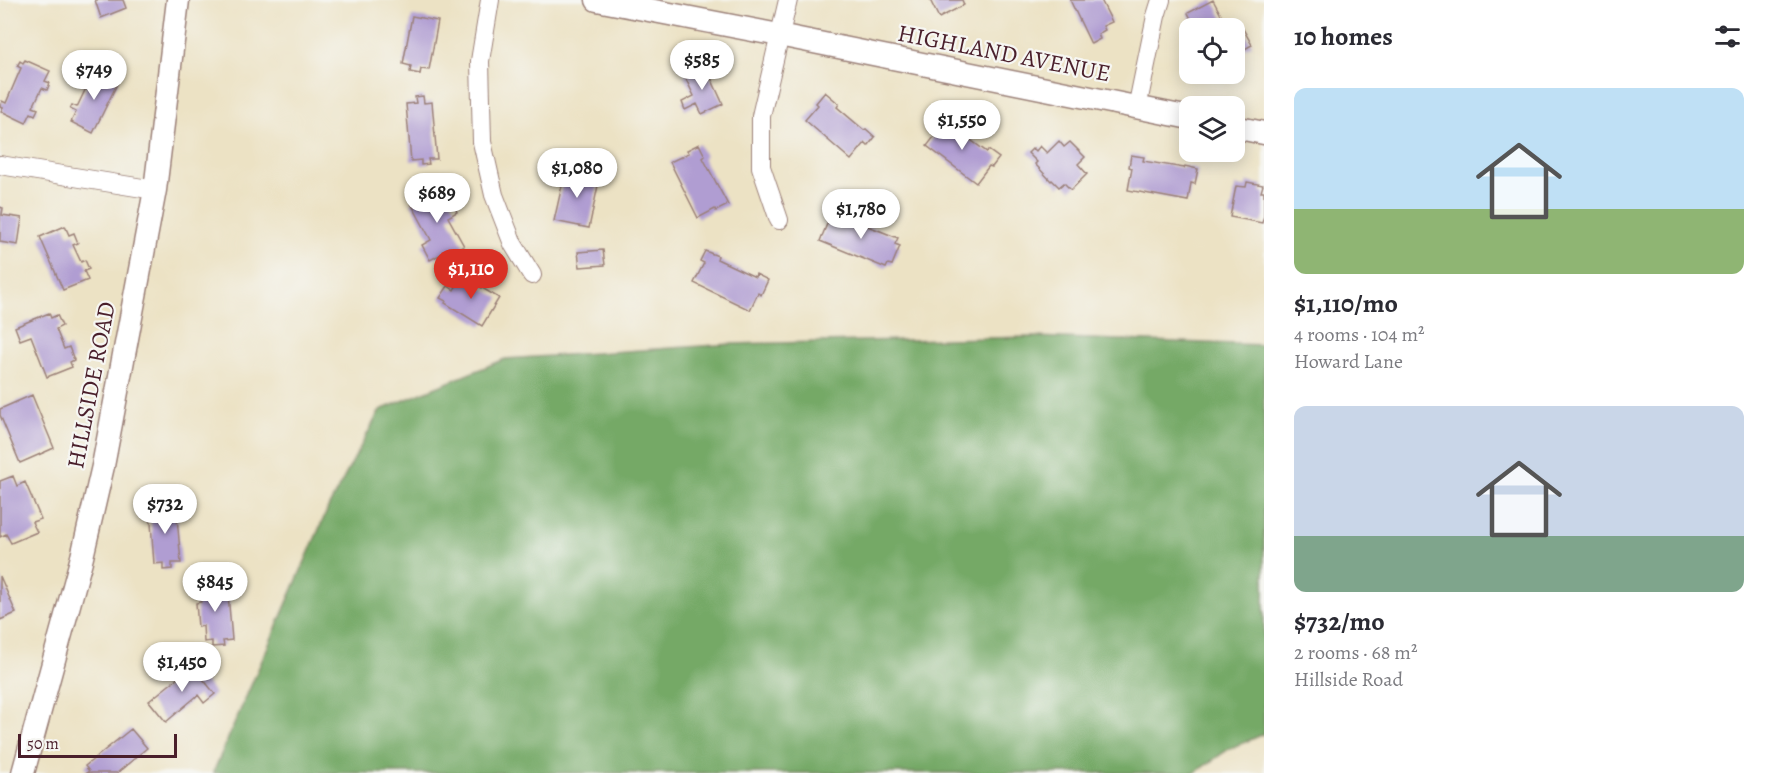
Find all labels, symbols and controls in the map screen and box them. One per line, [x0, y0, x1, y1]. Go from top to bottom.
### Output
street label: HIGHLAND AVENUE [895, 17, 1113, 89]
map controls [1179, 18, 1245, 162]
button: locate [1179, 18, 1245, 84]
text: 10 homes [1294, 19, 1393, 54]
icon: filters [1711, 20, 1744, 53]
pin: $585 [666, 40, 738, 91]
text: $585 [684, 46, 720, 73]
pin: $749 [58, 50, 130, 101]
text: $749 [76, 56, 112, 83]
button: layers [1179, 96, 1245, 162]
pin: $1,550 [913, 100, 1011, 151]
text: $1,550 [938, 106, 987, 133]
icon: home [1465, 127, 1573, 235]
pin: $1,080 [528, 148, 626, 199]
text: $1,080 [551, 154, 603, 181]
pin: $689 [401, 173, 473, 224]
text: $689 [418, 179, 456, 206]
pin: $1,780 [812, 189, 910, 240]
text: $1,780 [836, 195, 886, 222]
pin: $1,110 [422, 249, 520, 300]
text: $1,110 [448, 255, 494, 282]
text: $1,110/mo [1294, 286, 1398, 321]
street label: HILLSIDE ROAD [59, 299, 123, 471]
text: 4 rooms · 104 m² [1294, 321, 1425, 348]
text: Howard Lane [1294, 348, 1403, 375]
icon: home [1465, 445, 1573, 553]
pin: $732 [129, 484, 201, 535]
text: $732 [147, 490, 183, 517]
pin: $845 [179, 562, 251, 613]
text: $845 [197, 568, 233, 595]
text: $732/mo [1294, 604, 1385, 639]
text: 2 rooms · 68 m² [1294, 639, 1418, 666]
pin: $1,450 [133, 642, 231, 693]
text: $1,450 [157, 648, 207, 675]
text: Hillside Road [1294, 666, 1403, 693]
scale bar [18, 731, 177, 758]
text: 50 m [27, 733, 59, 755]

